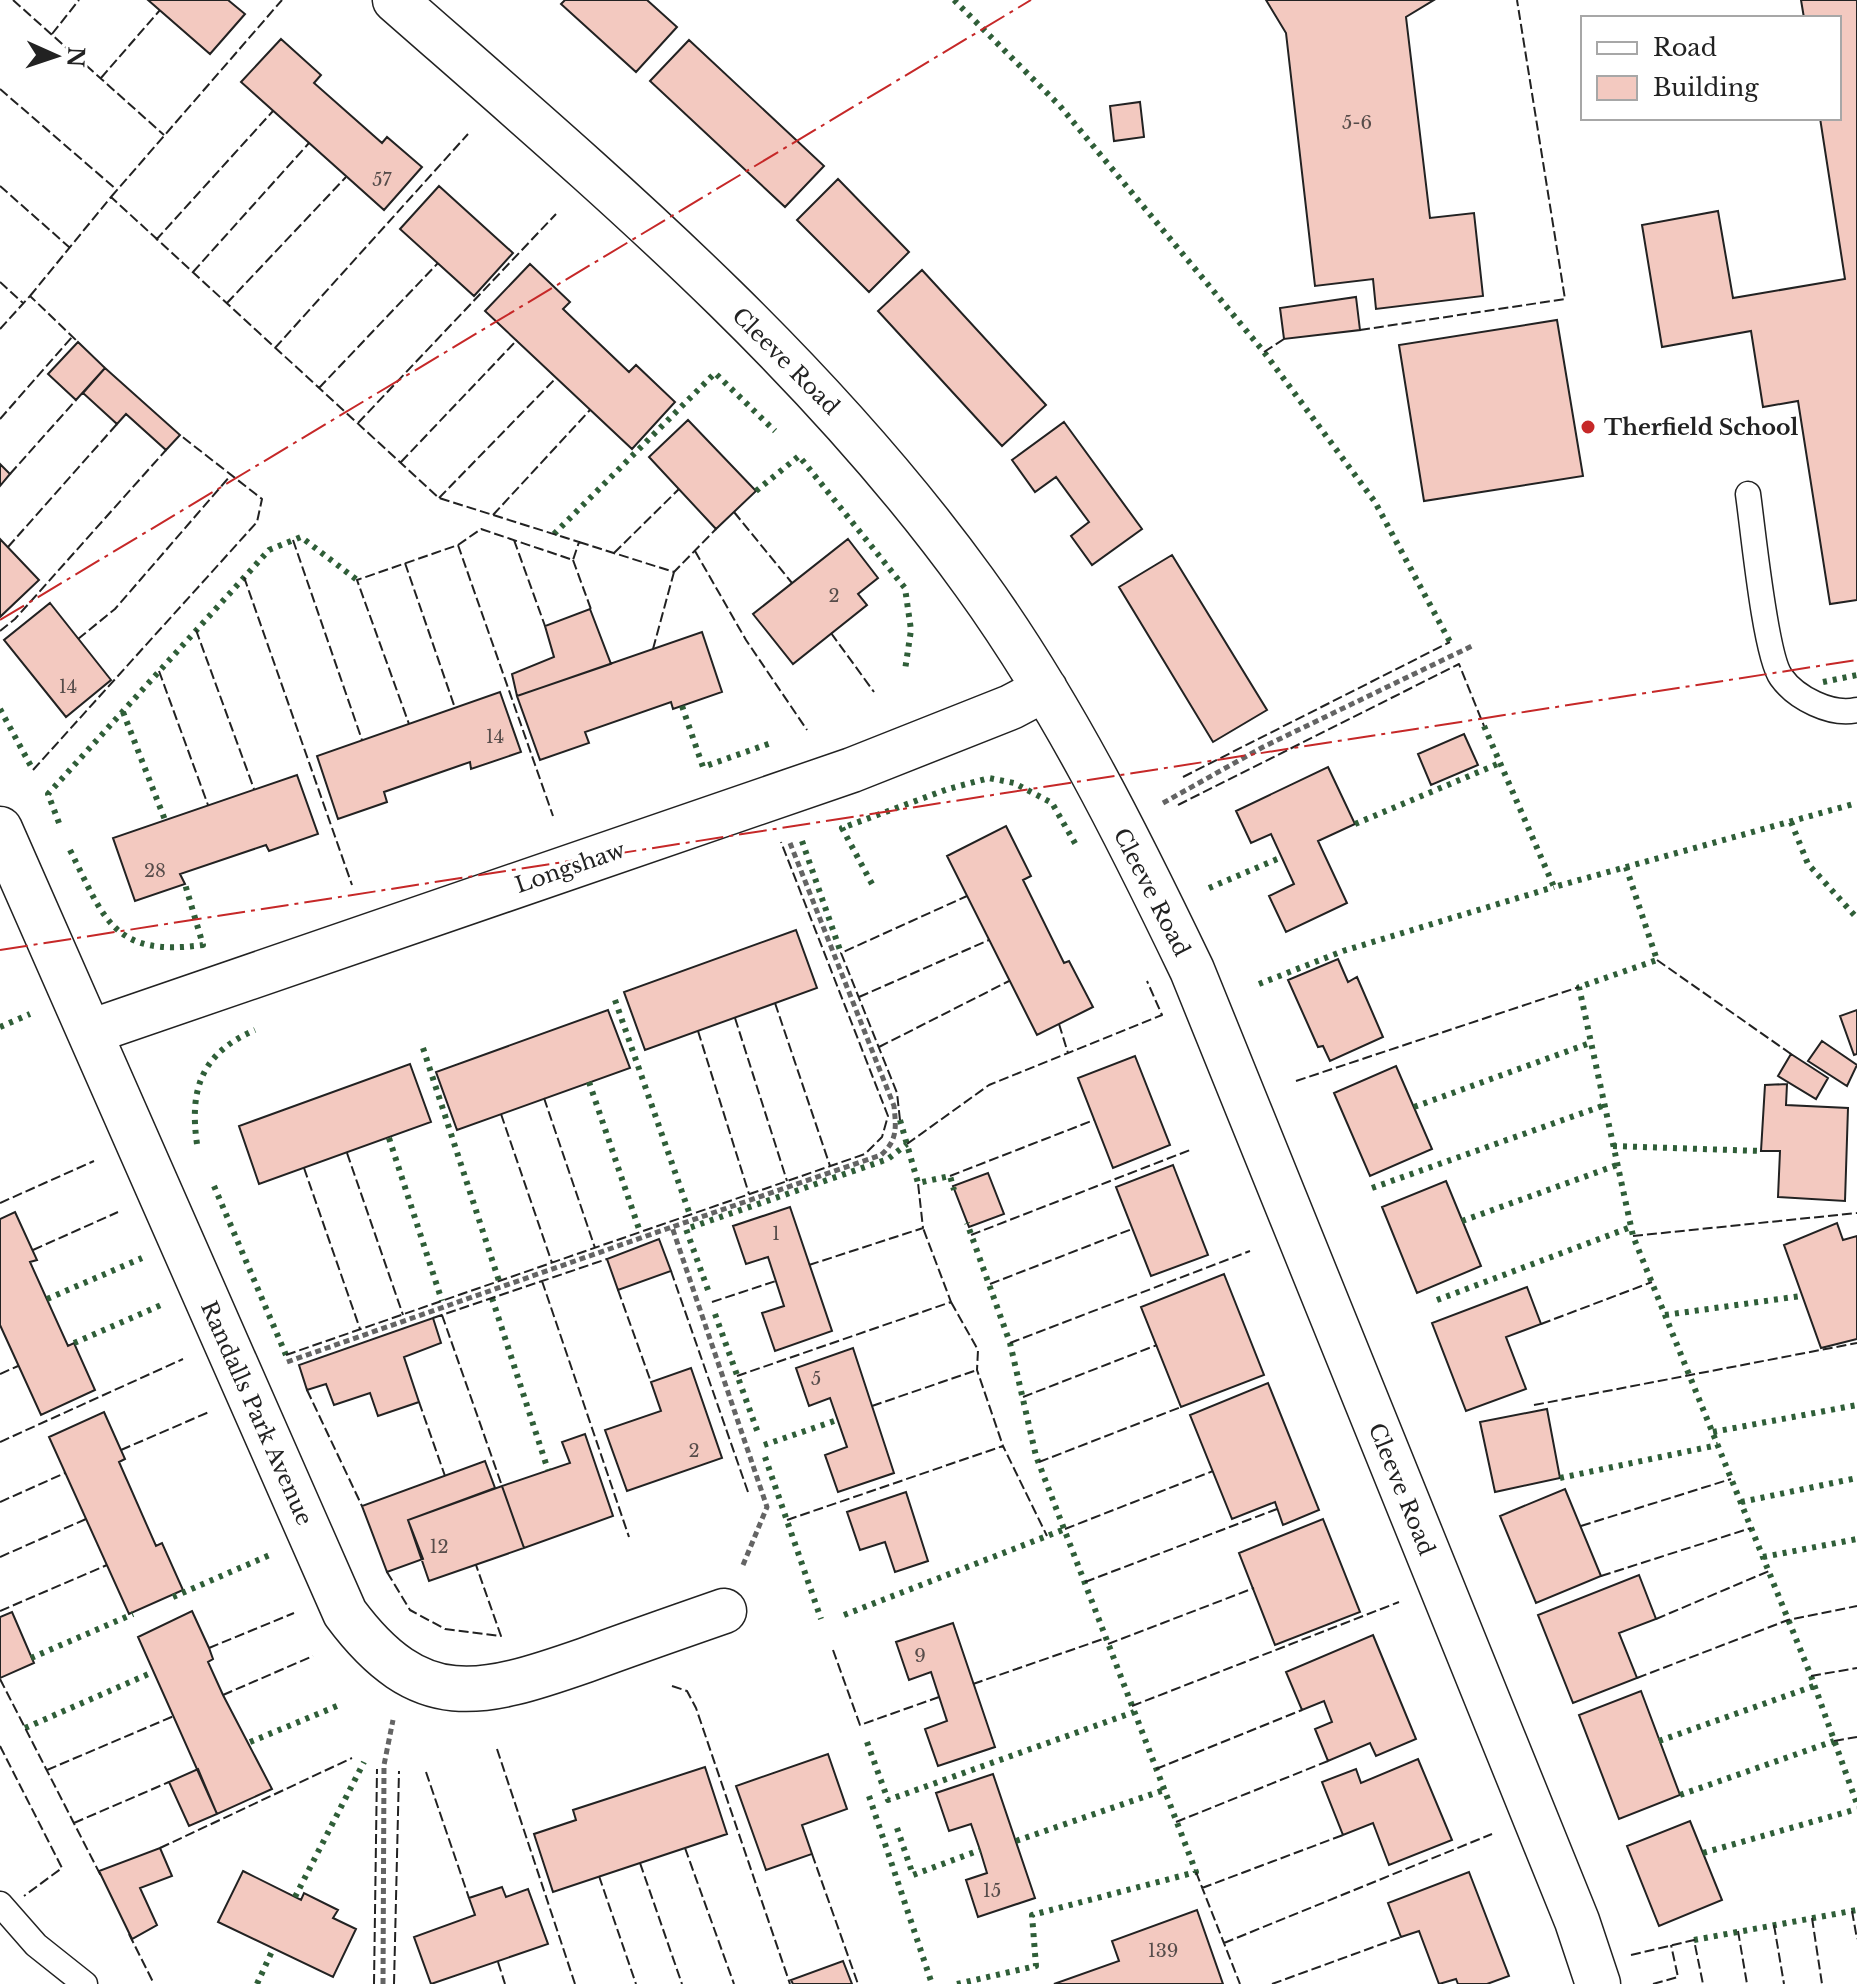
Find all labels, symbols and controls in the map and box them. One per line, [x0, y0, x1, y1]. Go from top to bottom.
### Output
north arrow [16, 16, 96, 96]
legend [1581, 16, 1841, 120]
text: Road [1653, 33, 1717, 62]
text: N [61, 46, 89, 68]
text: Building [1653, 73, 1759, 102]
house number: 5-6 [1342, 112, 1372, 134]
house number: 57 [372, 169, 393, 191]
street label: Cleeve Road [727, 302, 845, 421]
place label: Therfield School [1604, 414, 1798, 441]
marker: Therfield School [1579, 418, 1597, 436]
house number: 2 [828, 585, 840, 607]
house number: 14 [59, 676, 77, 698]
house number: 14 [486, 726, 504, 748]
street label: Cleeve Road [1108, 824, 1195, 961]
street label: Longshaw [512, 836, 629, 899]
house number: 28 [144, 860, 166, 882]
house number: 1 [772, 1223, 780, 1245]
street label: Randalls Park Avenue [195, 1297, 318, 1529]
house number: 5 [811, 1368, 821, 1390]
street label: Cleeve Road [1363, 1419, 1440, 1559]
house number: 2 [688, 1440, 700, 1462]
house number: 12 [429, 1536, 449, 1558]
house number: 9 [914, 1645, 926, 1667]
house number: 15 [983, 1880, 1001, 1902]
house number: 139 [1148, 1940, 1178, 1962]

